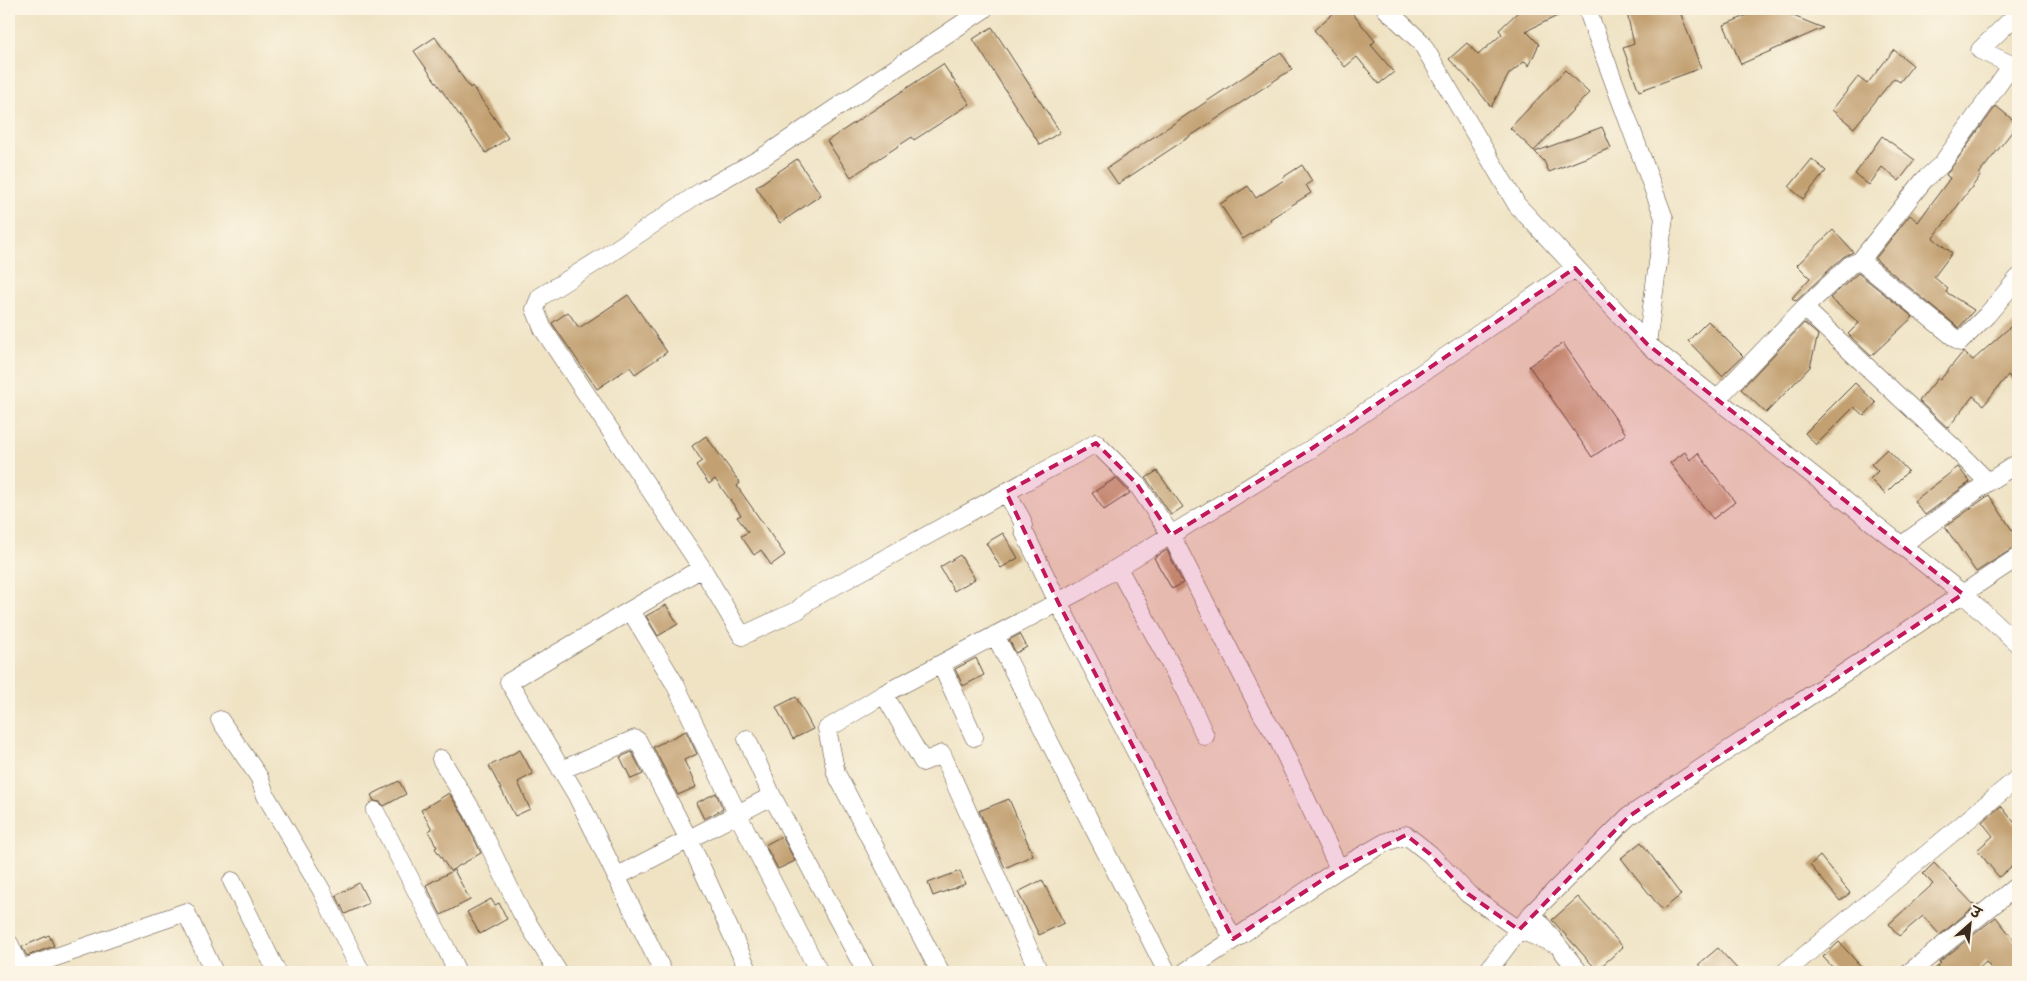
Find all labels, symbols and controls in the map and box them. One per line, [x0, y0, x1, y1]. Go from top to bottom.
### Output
north arrow [1944, 898, 1994, 948]
text: उ [1964, 899, 1987, 927]

